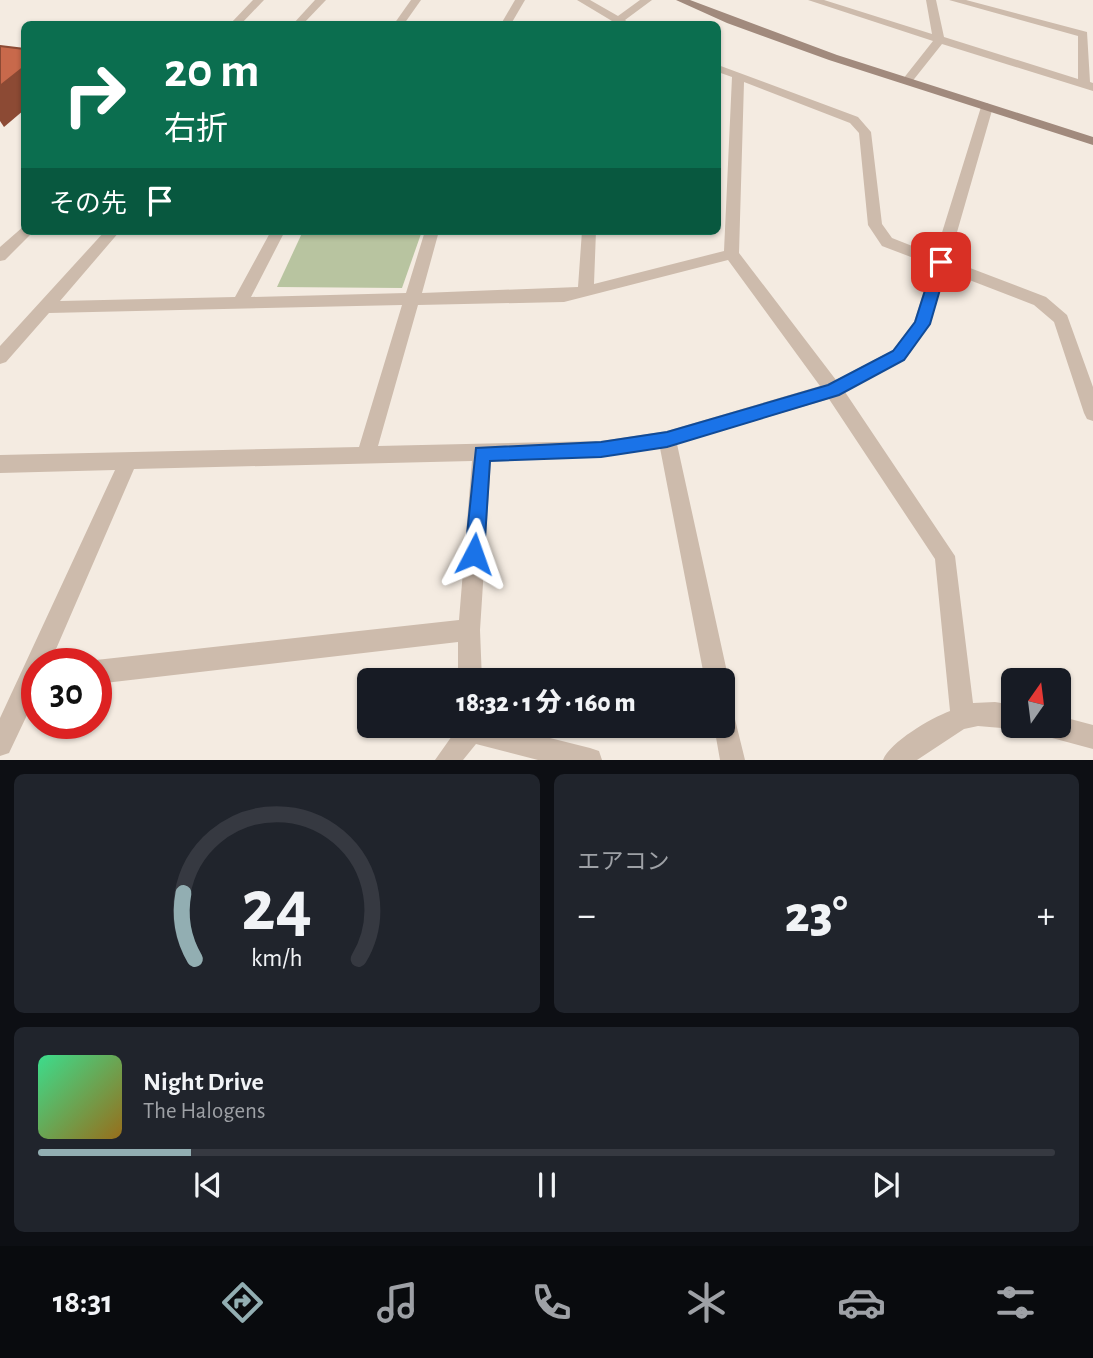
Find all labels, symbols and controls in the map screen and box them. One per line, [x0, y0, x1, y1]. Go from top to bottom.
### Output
text: 20 m [164, 47, 260, 96]
icon: right [49, 49, 140, 140]
text: 右折 [164, 113, 228, 145]
icon: arrive [141, 182, 179, 220]
text: その先 [49, 191, 127, 217]
pin [911, 232, 971, 292]
icon: arrive [922, 243, 960, 281]
position arrow [437, 517, 511, 591]
speed limit sign: 30 [21, 648, 112, 739]
north arrow [1001, 668, 1071, 738]
map controls [1001, 668, 1071, 738]
text: 18:32 · 1 分 · 160 m [456, 690, 636, 716]
text: エアコン [578, 851, 670, 874]
text: 24 [241, 872, 312, 945]
text: 23° [785, 889, 848, 941]
text: − [578, 897, 596, 935]
text: + [1037, 897, 1055, 935]
text: km/h [251, 946, 303, 971]
text: Night Drive [143, 1069, 264, 1095]
text: The Halogens [143, 1100, 265, 1123]
icon: previous [189, 1166, 227, 1204]
icon: pause [528, 1166, 566, 1204]
icon: next [867, 1166, 905, 1204]
icon: directions [218, 1278, 267, 1327]
icon: music [373, 1278, 422, 1327]
icon: phone [527, 1278, 576, 1327]
icon: climate [682, 1278, 731, 1327]
icon: car [837, 1278, 886, 1327]
icon: filters [991, 1278, 1040, 1327]
text: 18:31 [53, 1286, 113, 1318]

